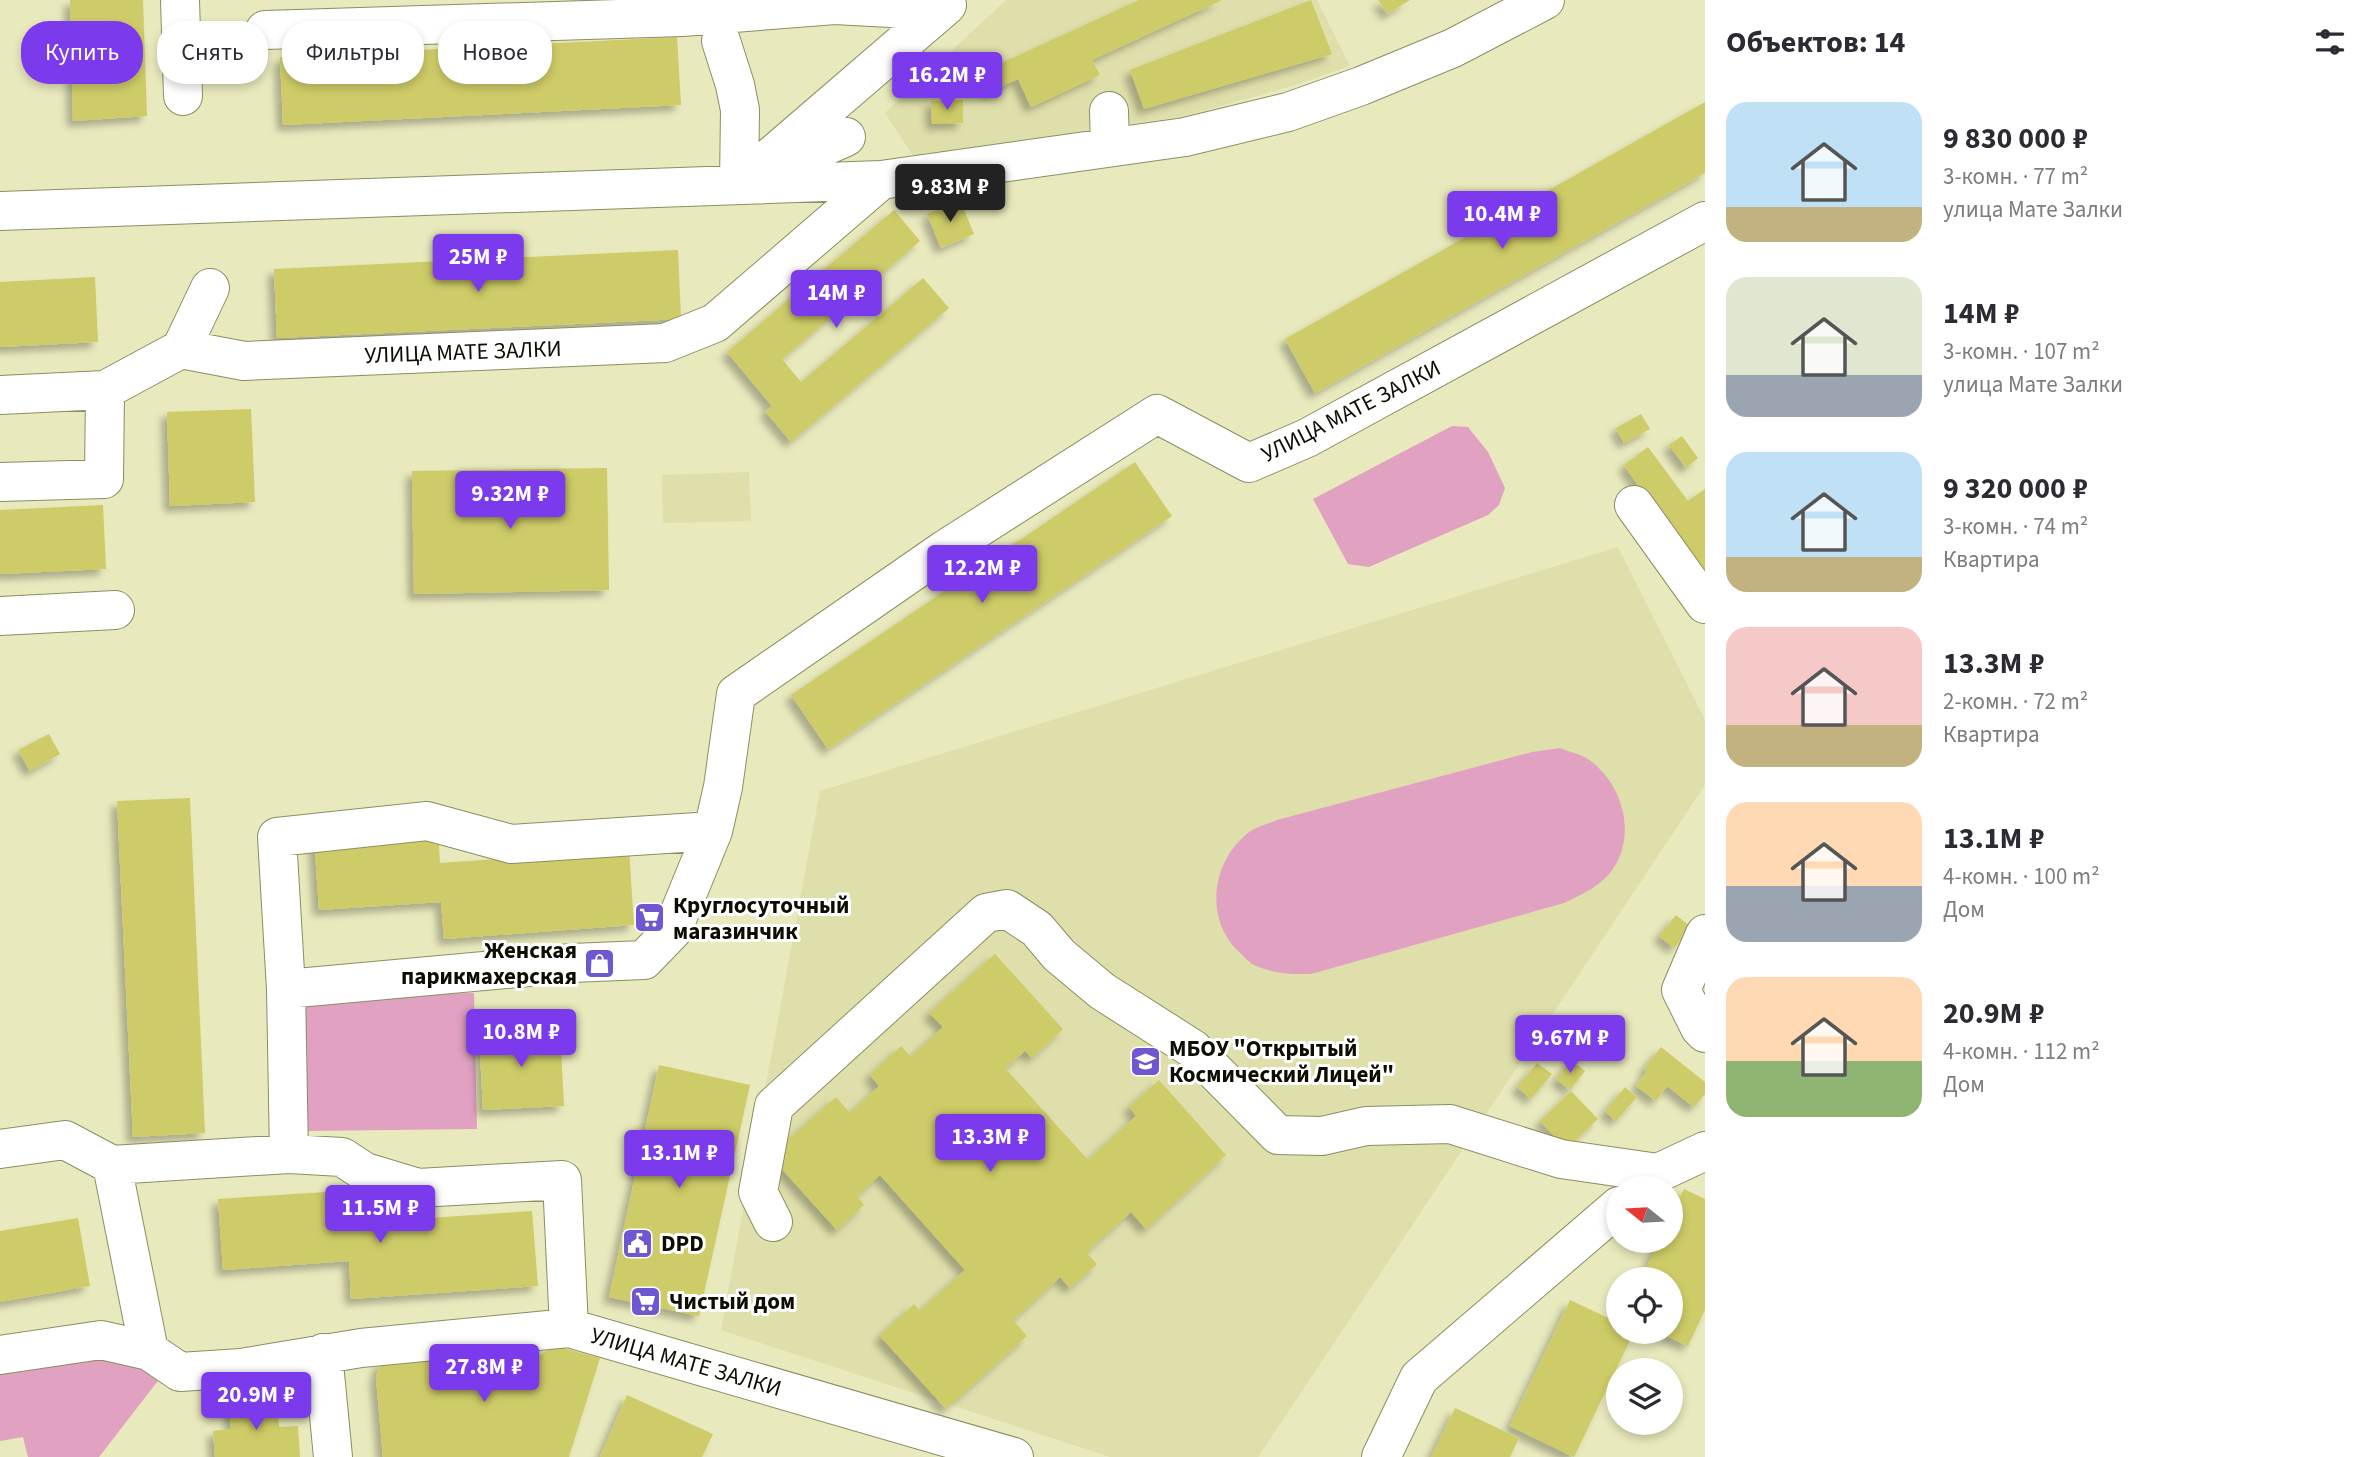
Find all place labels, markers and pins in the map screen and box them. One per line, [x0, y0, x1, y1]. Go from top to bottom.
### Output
pin: 16.2M ₽ [882, 52, 1012, 112]
pin: 9.83M ₽ [885, 164, 1015, 224]
pin: 10.4M ₽ [1437, 191, 1567, 251]
pin: 25M ₽ [429, 234, 527, 294]
pin: 14M ₽ [787, 270, 885, 330]
pin: 9.32M ₽ [445, 472, 575, 531]
pin: 12.2M ₽ [917, 546, 1047, 605]
place label: Круглосуточный магазинчик [673, 889, 849, 948]
supermarket icon: Круглосуточный магазинчик [633, 901, 667, 935]
place label: Женская парикмахерская [401, 934, 577, 993]
shop icon: Женская парикмахерская [583, 946, 617, 980]
pin: 10.8M ₽ [456, 1010, 586, 1069]
pin: 9.67M ₽ [1505, 1016, 1635, 1075]
place label: МБОУ "Открытый Космический Лицей" [1169, 1032, 1394, 1091]
school or university icon: МБОУ "Открытый Космический Лицей" [1129, 1044, 1163, 1078]
pin: 13.3M ₽ [925, 1114, 1055, 1174]
pin: 13.1M ₽ [614, 1130, 744, 1190]
pin: 11.5M ₽ [315, 1186, 445, 1245]
public building icon: DPD [621, 1226, 655, 1260]
place label: DPD [661, 1227, 704, 1260]
supermarket icon: Чистый дом [629, 1284, 663, 1318]
place label: Чистый дом [669, 1285, 795, 1318]
pin: 27.8M ₽ [419, 1344, 549, 1404]
pin: 20.9M ₽ [191, 1372, 321, 1432]

